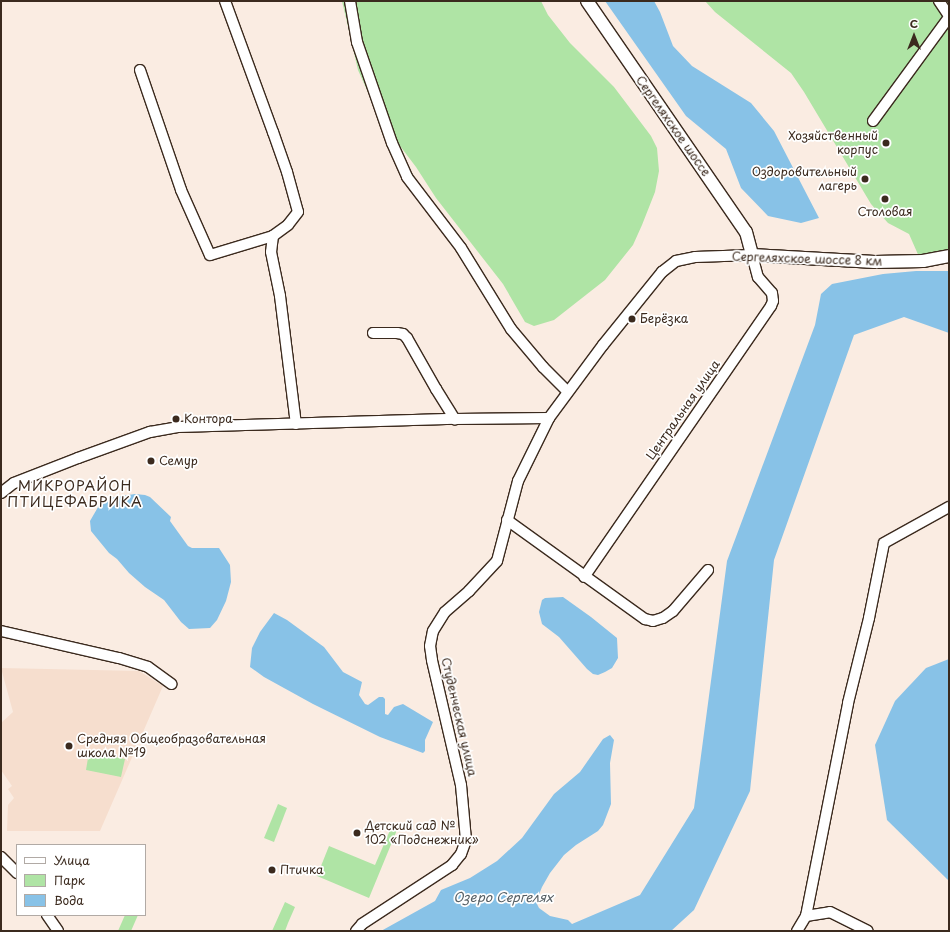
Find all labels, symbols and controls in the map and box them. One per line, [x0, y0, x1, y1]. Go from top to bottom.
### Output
text: С [910, 15, 918, 32]
north arrow [894, 16, 934, 56]
street label: Сергеляхское шоссе [633, 73, 713, 179]
place label: Хозяйственный корпус [788, 129, 878, 157]
marker: Хозяйственный корпус [881, 138, 891, 148]
place label: Оздоровительный лагерь [752, 165, 857, 193]
marker: Оздоровительный лагерь [860, 174, 870, 184]
marker: Столовая [880, 194, 890, 204]
place label: Столовая [857, 205, 913, 219]
street label: Сергеляхское шоссе 8 км [731, 249, 883, 269]
place label: Берёзка [640, 312, 688, 326]
marker: Берёзка [627, 314, 637, 324]
street label: Центральная улица [643, 357, 723, 463]
place label: Контора [184, 412, 233, 426]
marker: Контора [171, 414, 181, 424]
place label: Семур [159, 454, 198, 468]
marker: Семур [146, 456, 156, 466]
district label: МИКРОРАЙОН ПТИЦЕФАБРИКА [8, 478, 142, 510]
street label: Студенческая улица [438, 656, 480, 778]
place label: Средняя Общеобразовательная школа №19 [77, 732, 266, 760]
marker: Средняя Общеобразовательная школа №19 [64, 741, 74, 751]
place label: Детский сад № 102 «Подснежник» [365, 819, 479, 847]
marker: Детский сад № 102 «Подснежник» [352, 828, 362, 838]
legend [16, 844, 146, 916]
text: Улица [54, 851, 90, 869]
place label: Птичка [280, 863, 324, 877]
marker: Птичка [267, 865, 277, 875]
text: Парк [54, 871, 85, 889]
water label: Озеро Сергелях [453, 889, 553, 905]
text: Вода [54, 891, 84, 909]

